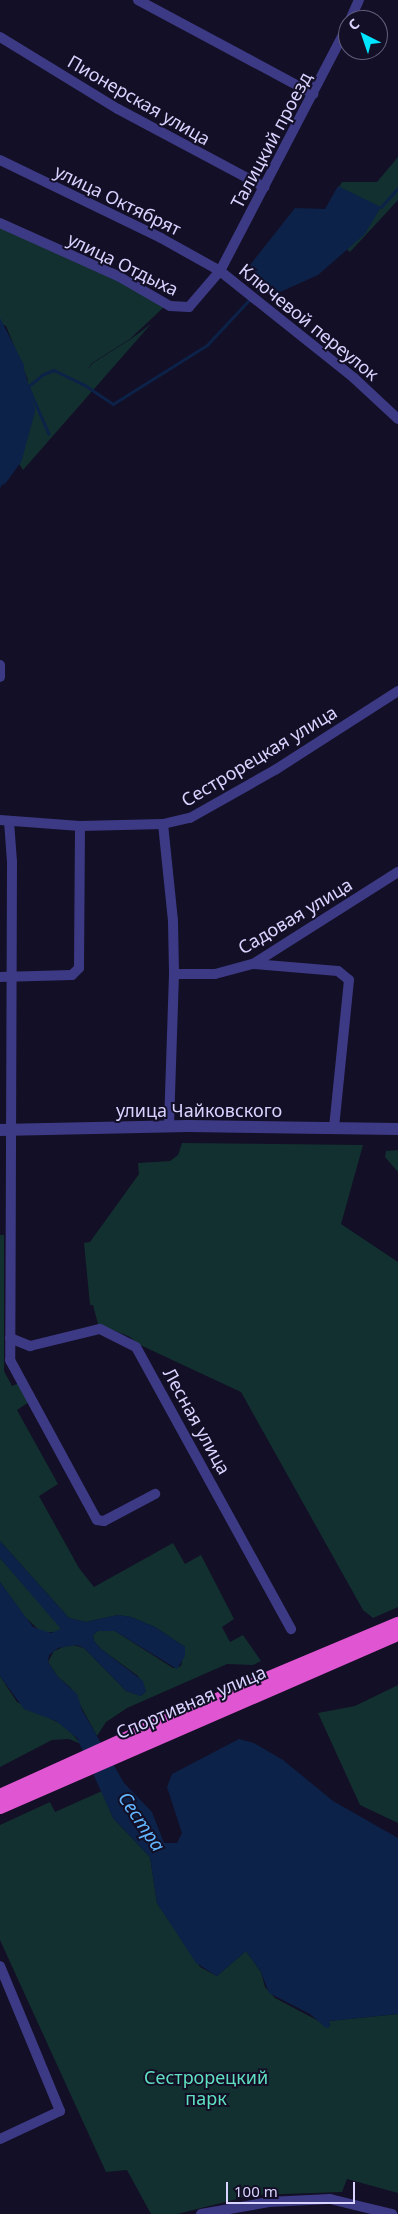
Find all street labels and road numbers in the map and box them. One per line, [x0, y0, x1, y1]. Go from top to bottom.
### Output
street label: Пионерская улица [64, 50, 214, 150]
street label: Талицкий проезд [226, 68, 316, 212]
street label: улица Октябрят [51, 160, 185, 240]
street label: улица Отдыха [64, 228, 182, 300]
street label: Ключевой переулок [235, 259, 383, 385]
street label: Сестрорецкая улица [177, 701, 341, 811]
street label: Садовая улица [234, 873, 356, 959]
street label: улица Чайковского [116, 1099, 282, 1121]
street label: Лесная улица [159, 1364, 235, 1478]
street label: Спортивная улица [113, 1661, 269, 1743]

